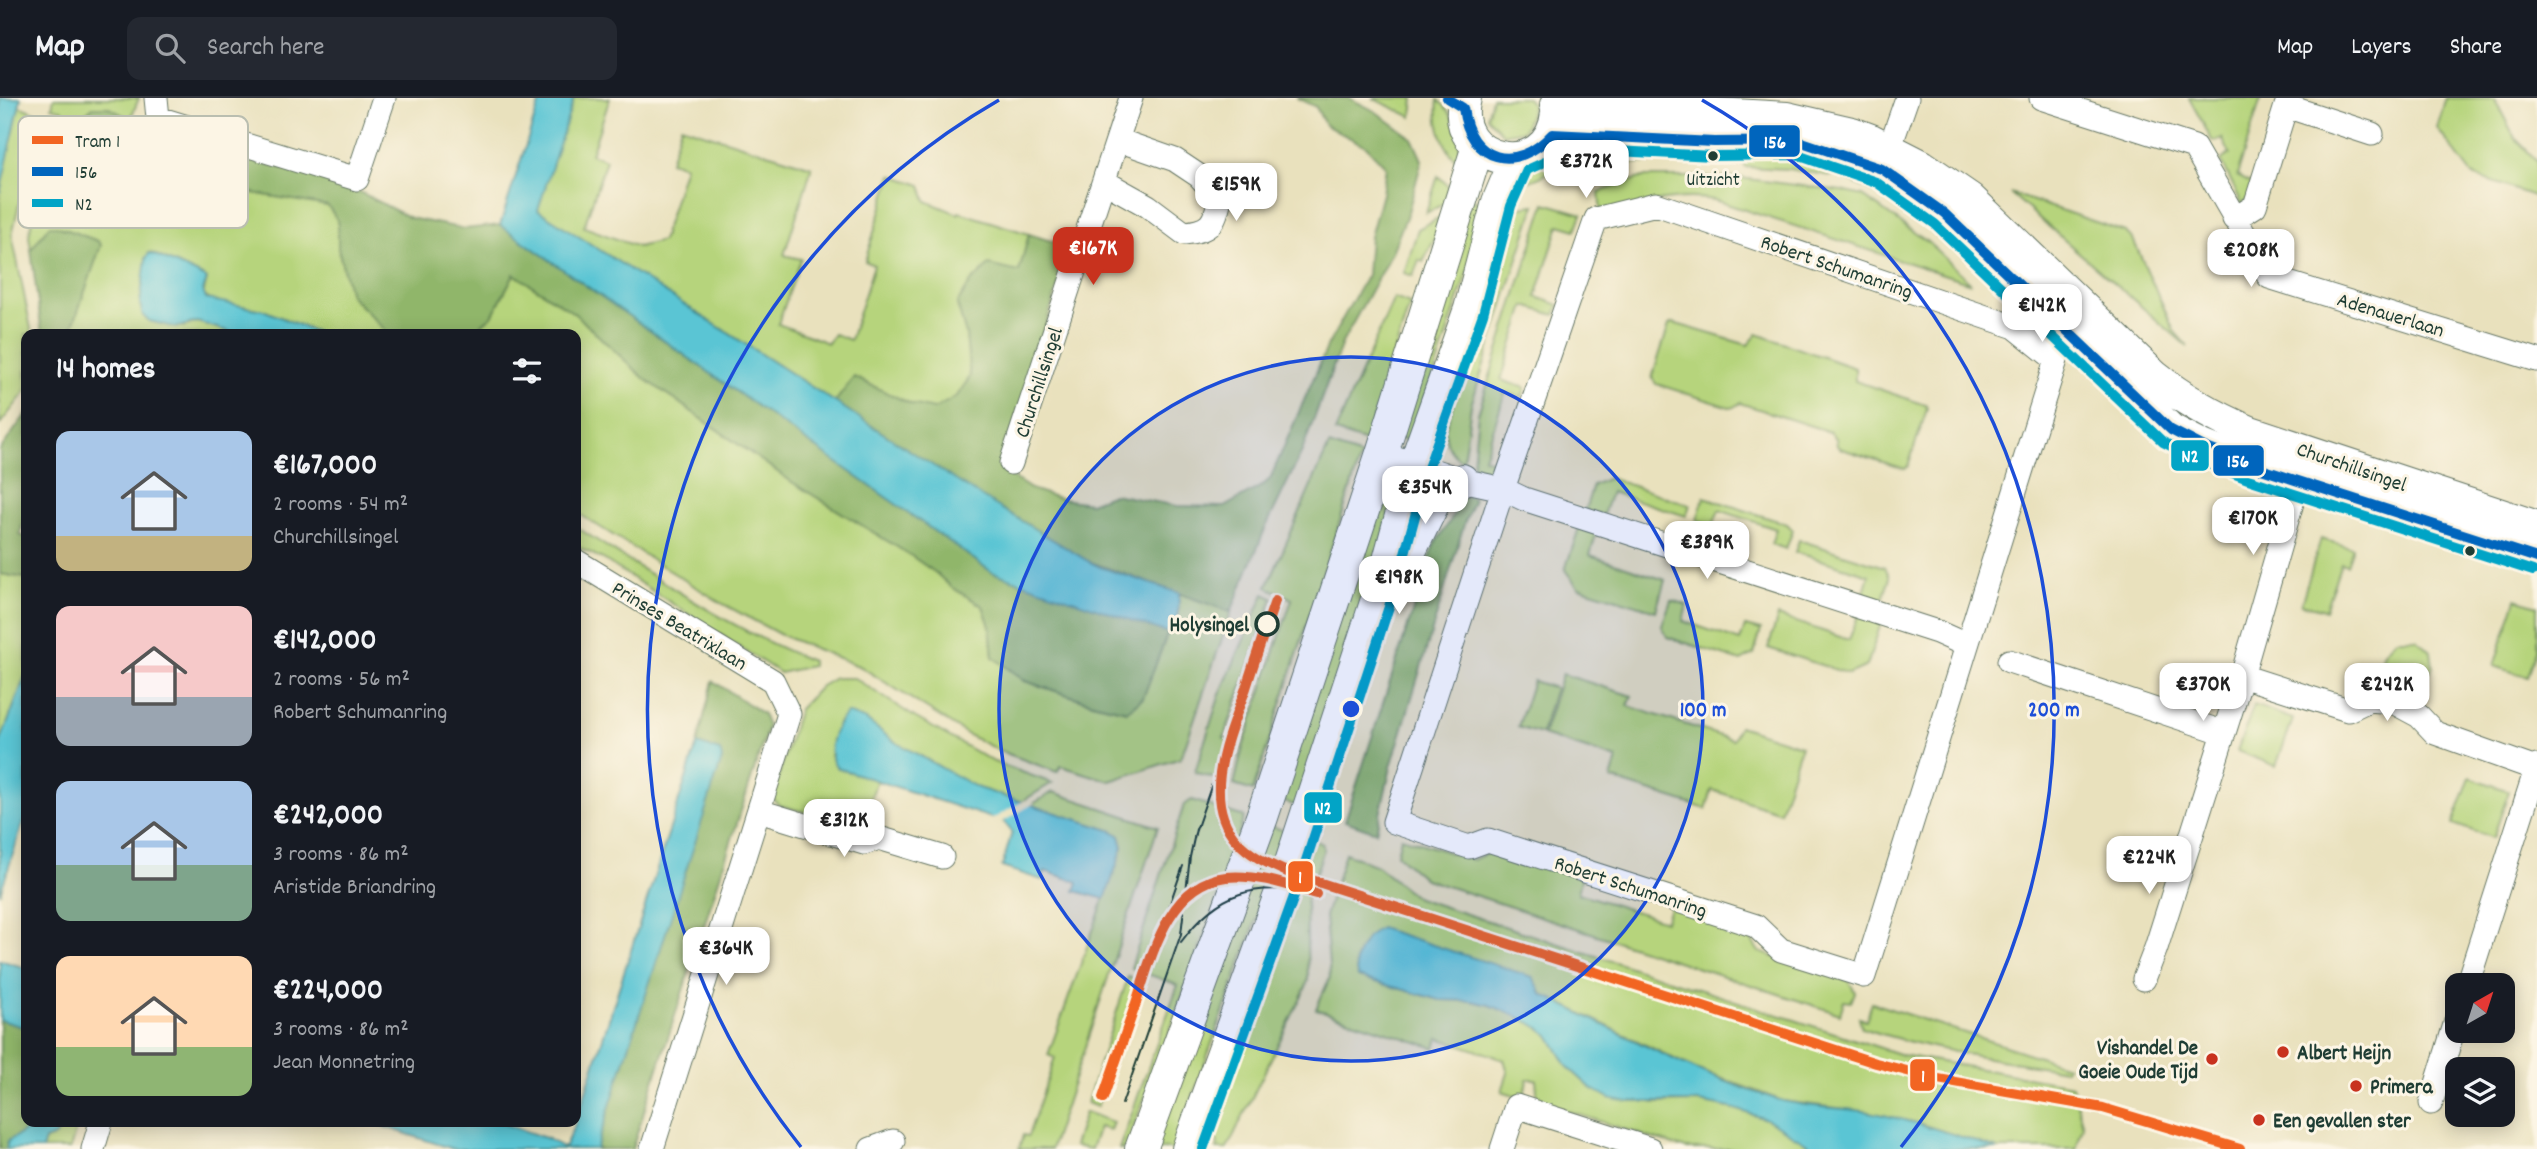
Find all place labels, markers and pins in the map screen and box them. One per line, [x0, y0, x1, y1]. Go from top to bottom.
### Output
pin: €372K [1537, 140, 1635, 200]
marker: Uitzicht [1706, 149, 1720, 163]
pin: €159K [1187, 164, 1285, 223]
place label: Uitzicht [1686, 168, 1740, 195]
pin: €167K [1044, 228, 1142, 287]
pin: €208K [2202, 230, 2300, 289]
pin: €142K [1993, 285, 2091, 344]
pin: €354K [1376, 466, 1474, 526]
pin: €170K [2204, 498, 2302, 557]
pin: €389K [1658, 522, 1756, 581]
unlabelled marker [2463, 544, 2477, 558]
pin: €198K [1350, 556, 1448, 616]
place label: Holysingel [1170, 612, 1250, 642]
marker: Holysingel [1255, 612, 1279, 636]
pin: €370K [2154, 664, 2252, 723]
pin: €242K [2338, 664, 2436, 723]
centre of rings [1339, 697, 1363, 721]
pin: €312K [795, 800, 893, 859]
pin: €224K [2100, 836, 2198, 896]
pin: €364K [677, 928, 775, 987]
place label: Vishandel De Goeie Oude Tijd [2078, 1035, 2198, 1089]
place label: Albert Heijn [2297, 1040, 2391, 1070]
marker: Albert Heijn [2275, 1044, 2291, 1060]
marker: Vishandel De Goeie Oude Tijd [2204, 1051, 2220, 1067]
place label: Primera [2370, 1074, 2434, 1104]
marker: Primera [2348, 1078, 2364, 1094]
place label: Een gevallen ster [2273, 1108, 2412, 1138]
marker: Een gevallen ster [2251, 1112, 2267, 1128]

